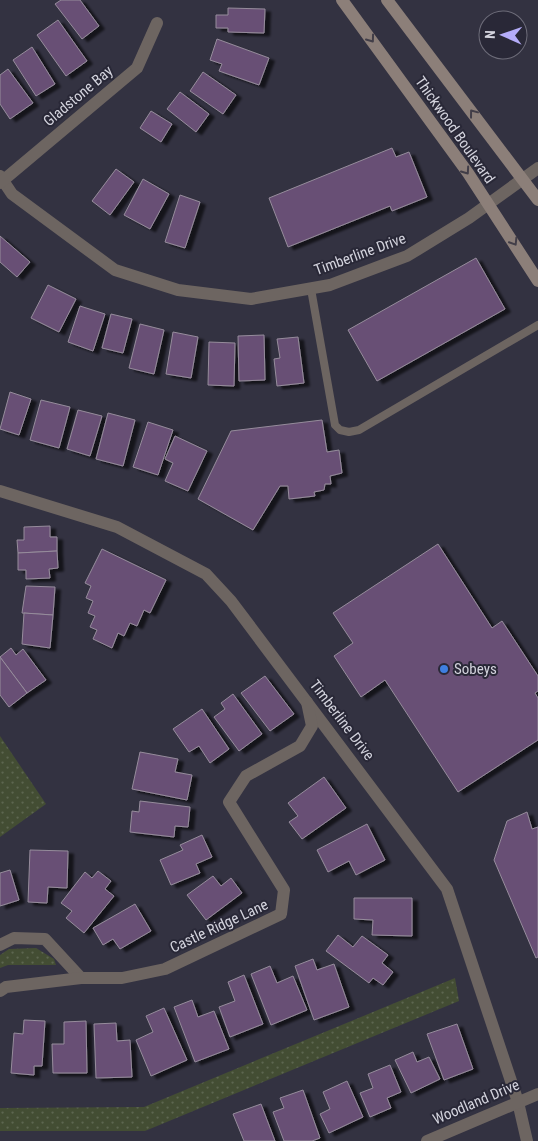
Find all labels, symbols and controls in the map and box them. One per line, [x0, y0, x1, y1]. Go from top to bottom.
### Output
north arrow [478, 10, 528, 60]
text: N [482, 30, 498, 39]
one-way arrow [365, 33, 374, 43]
street label: Gladstone Bay [40, 62, 116, 130]
street label: Thickwood Boulevard [411, 73, 499, 187]
one-way arrow [470, 110, 478, 119]
one-way arrow [460, 165, 469, 174]
street label: Timberline Drive [312, 229, 408, 279]
one-way arrow [508, 237, 517, 246]
place label: Sobeys [454, 660, 497, 678]
marker: Sobeys [438, 663, 450, 675]
street label: Timberline Drive [306, 676, 378, 764]
street label: Castle Ridge Lane [167, 895, 271, 957]
street label: Woodland Drive [430, 1076, 522, 1128]

